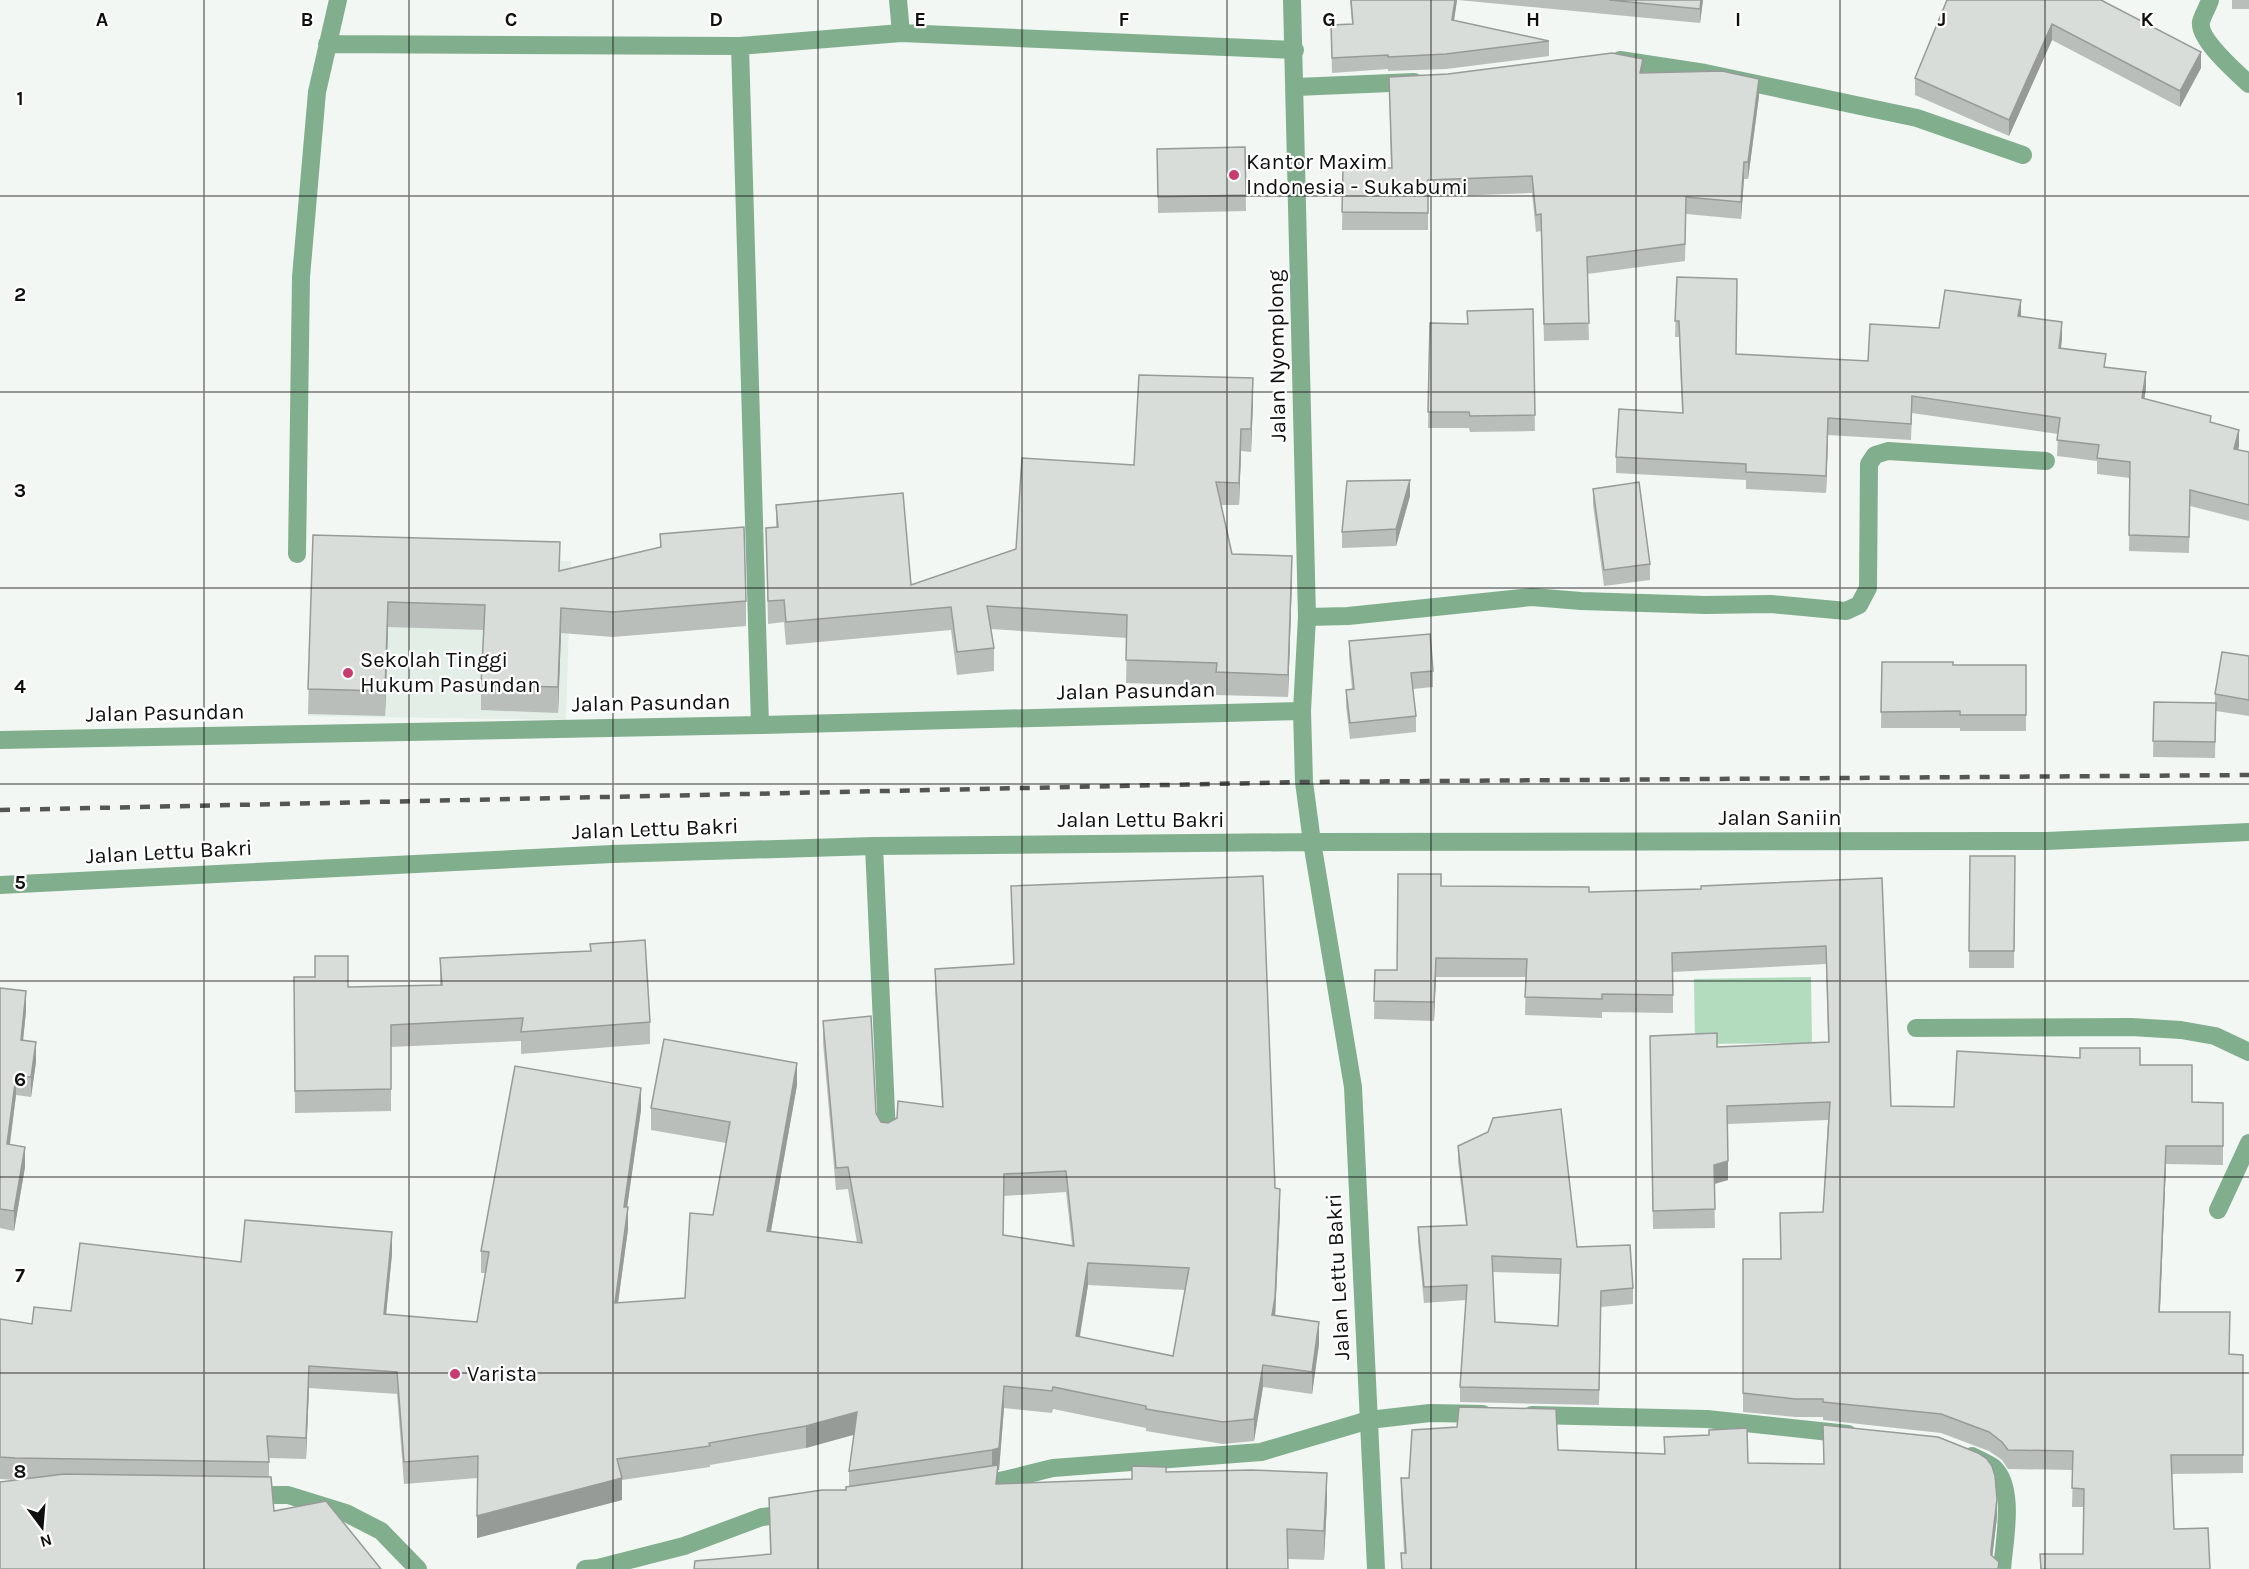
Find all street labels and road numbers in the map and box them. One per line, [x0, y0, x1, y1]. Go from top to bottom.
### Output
street label: Jalan Nyomplong [1262, 269, 1292, 442]
street label: Jalan Pasundan [1056, 677, 1216, 705]
street label: Jalan Pasundan [571, 689, 731, 717]
street label: Jalan Pasundan [85, 699, 245, 727]
street label: Jalan Saniin [1719, 805, 1841, 831]
street label: Jalan Lettu Bakri [1057, 807, 1225, 833]
street label: Jalan Lettu Bakri [571, 813, 739, 845]
street label: Jalan Lettu Bakri [85, 835, 253, 869]
street label: Jalan Lettu Bakri [1321, 1193, 1355, 1361]

